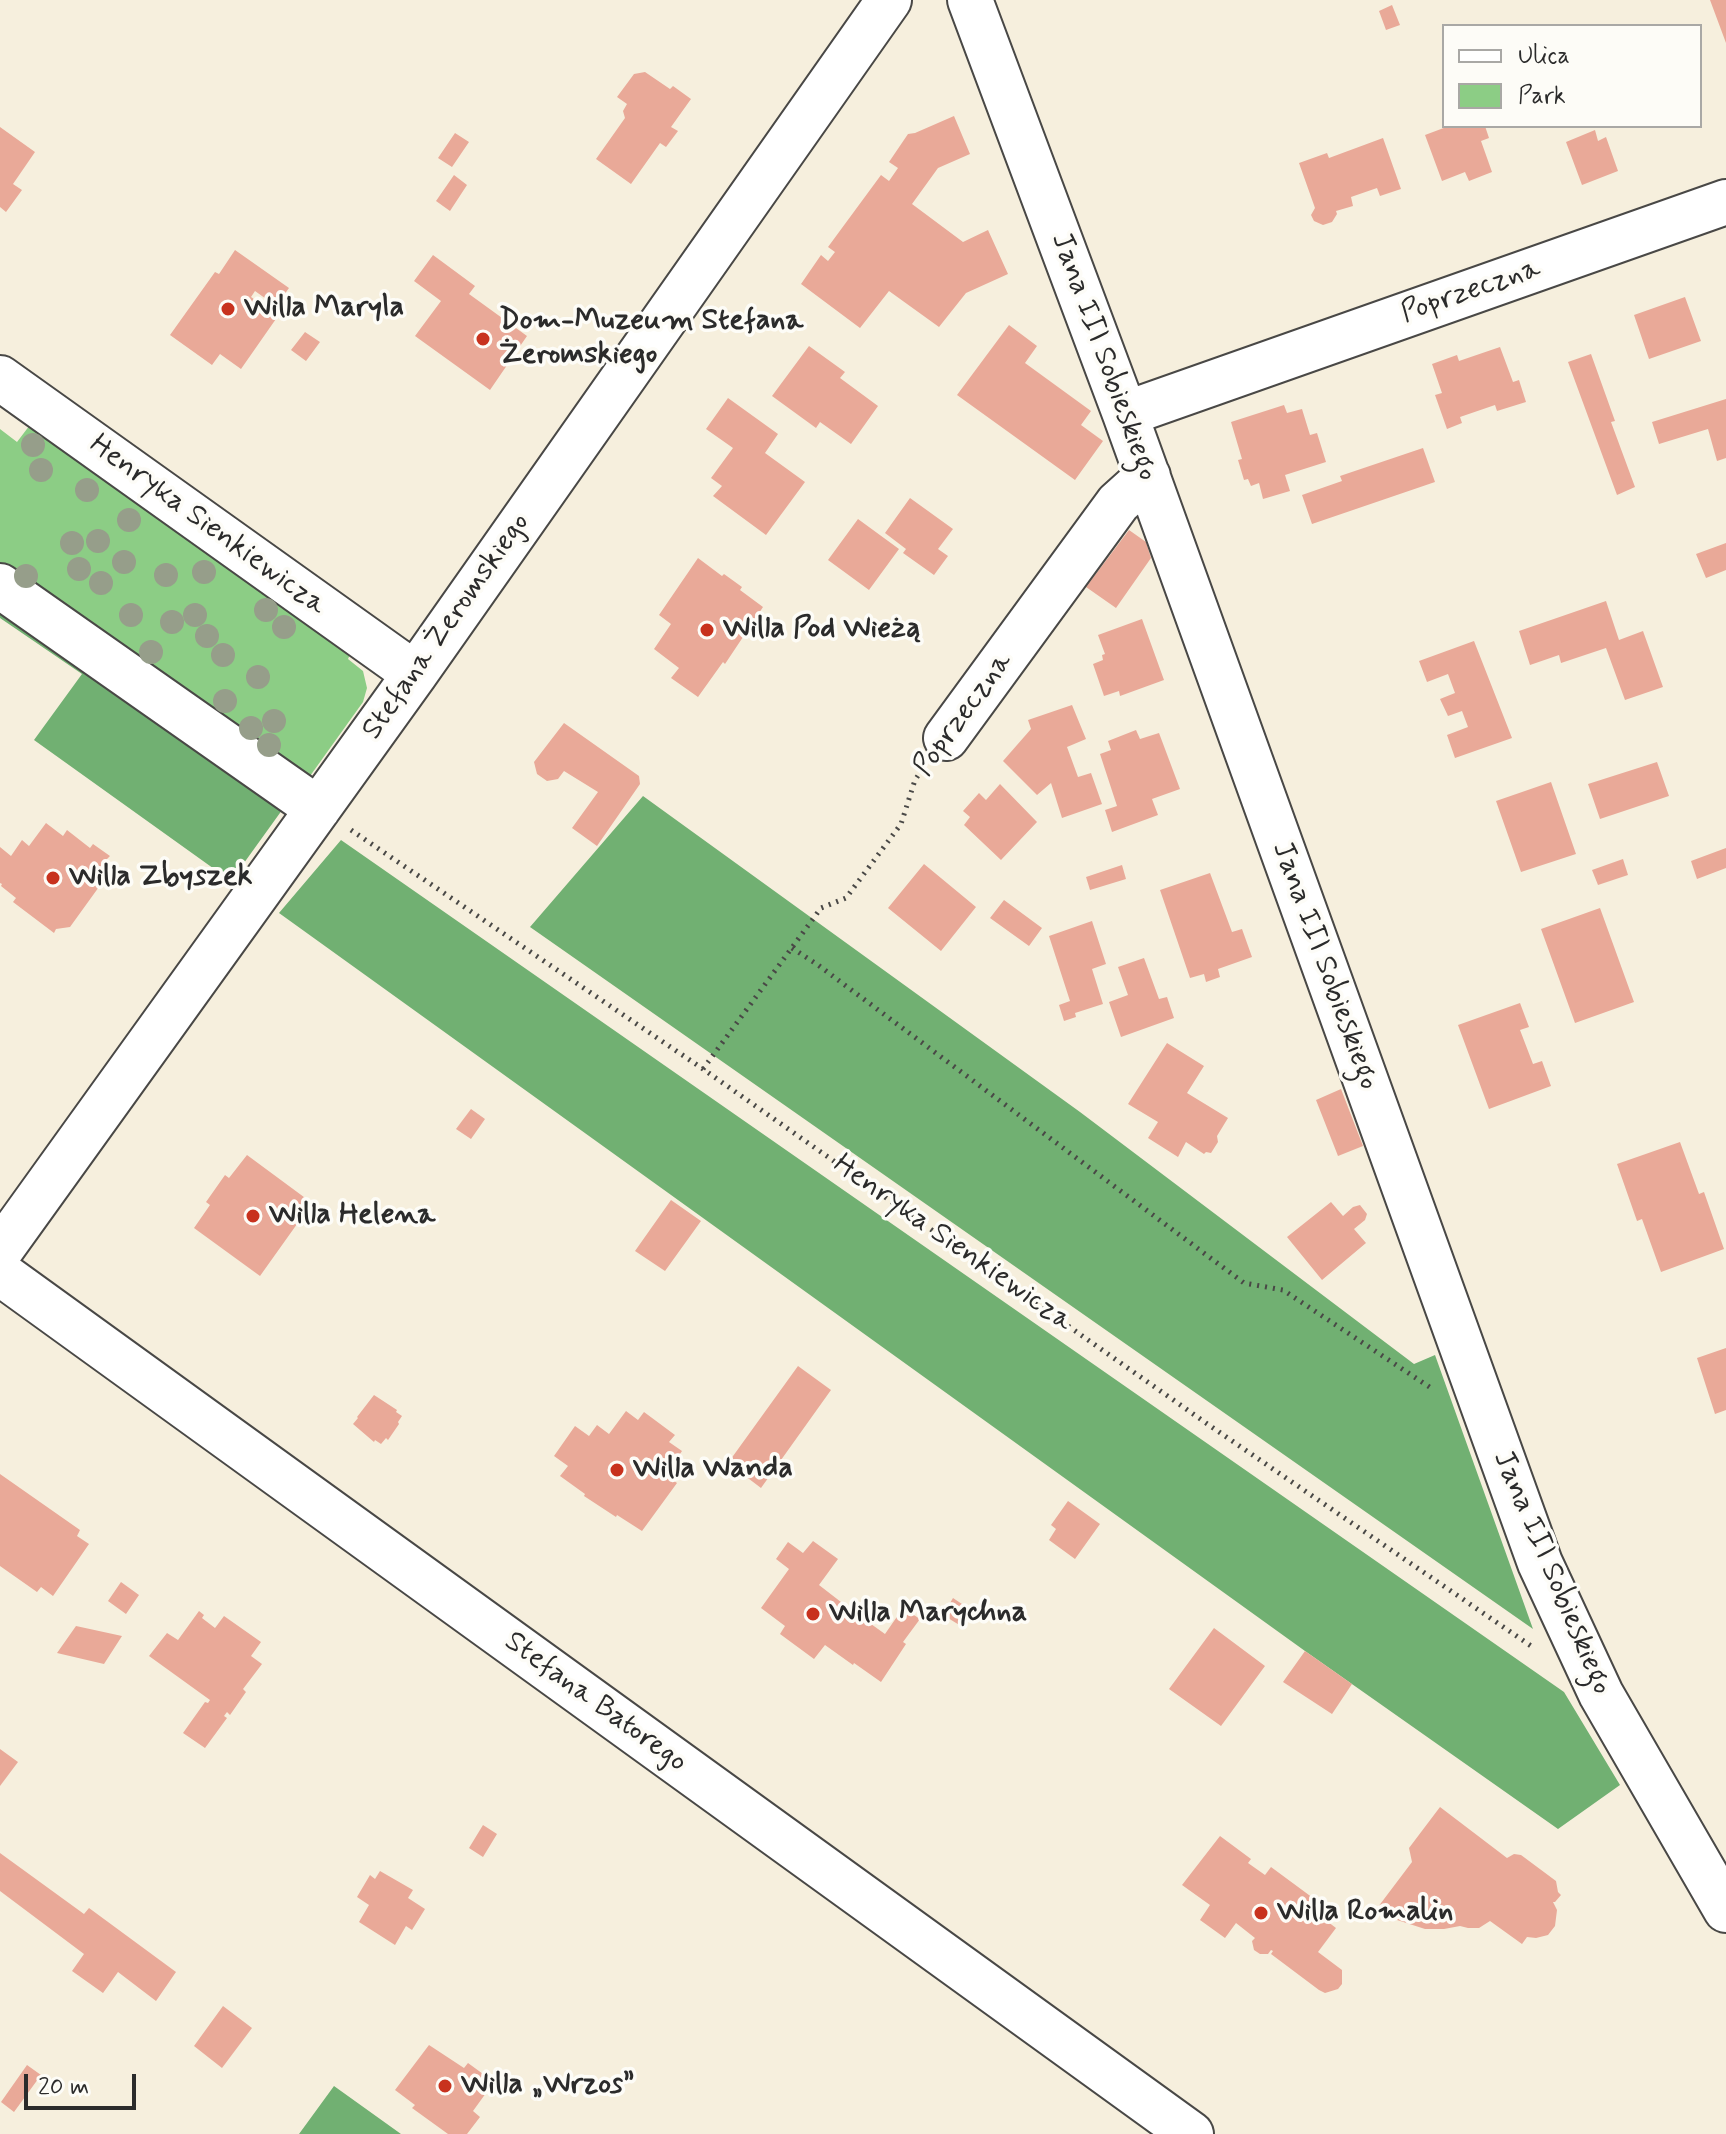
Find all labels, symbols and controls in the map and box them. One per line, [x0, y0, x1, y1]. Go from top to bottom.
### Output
legend [1442, 24, 1702, 128]
text: Ulica [1518, 41, 1570, 72]
text: Park [1518, 81, 1566, 112]
street label: Jana III Sobieskiego [1041, 228, 1165, 486]
street label: Poprzeczna [1397, 251, 1545, 333]
place label: Willa Maryla [244, 291, 404, 327]
marker: Willa Maryla [219, 300, 237, 318]
place label: Dom-Muzeum Stefana Żeromskiego [499, 304, 803, 374]
marker: Dom-Muzeum Stefana Żeromskiego [474, 330, 492, 348]
street label: Henryka Sienkiewicza [81, 428, 333, 624]
street label: Stefana Żeromskiego [355, 507, 539, 747]
place label: Willa Pod Wieżą [723, 612, 921, 648]
marker: Willa Pod Wieżą [698, 621, 716, 639]
street label: Poprzeczna [907, 646, 1021, 784]
street label: Jana III Sobieskiego [1262, 837, 1386, 1095]
place label: Willa Zbyszek [69, 860, 252, 896]
marker: Willa Zbyszek [44, 869, 62, 887]
street label: Henryka Sienkiewicza [825, 1148, 1079, 1340]
place label: Willa Helena [269, 1198, 435, 1234]
marker: Willa Helena [244, 1207, 262, 1225]
street label: Jana III Sobieskiego [1483, 1446, 1619, 1700]
place label: Willa Wanda [633, 1452, 793, 1488]
marker: Willa Wanda [608, 1461, 626, 1479]
place label: Willa Marychna [829, 1596, 1027, 1632]
marker: Willa Marychna [804, 1605, 822, 1623]
street label: Stefana Batorego [497, 1625, 693, 1781]
place label: Willa Romalin [1277, 1895, 1453, 1931]
marker: Willa Romalin [1252, 1904, 1270, 1922]
scale bar [28, 2058, 140, 2108]
place label: Willa „Wrzos” [461, 2068, 634, 2104]
text: 20 m [38, 2072, 89, 2103]
marker: Willa „Wrzos” [436, 2077, 454, 2095]

